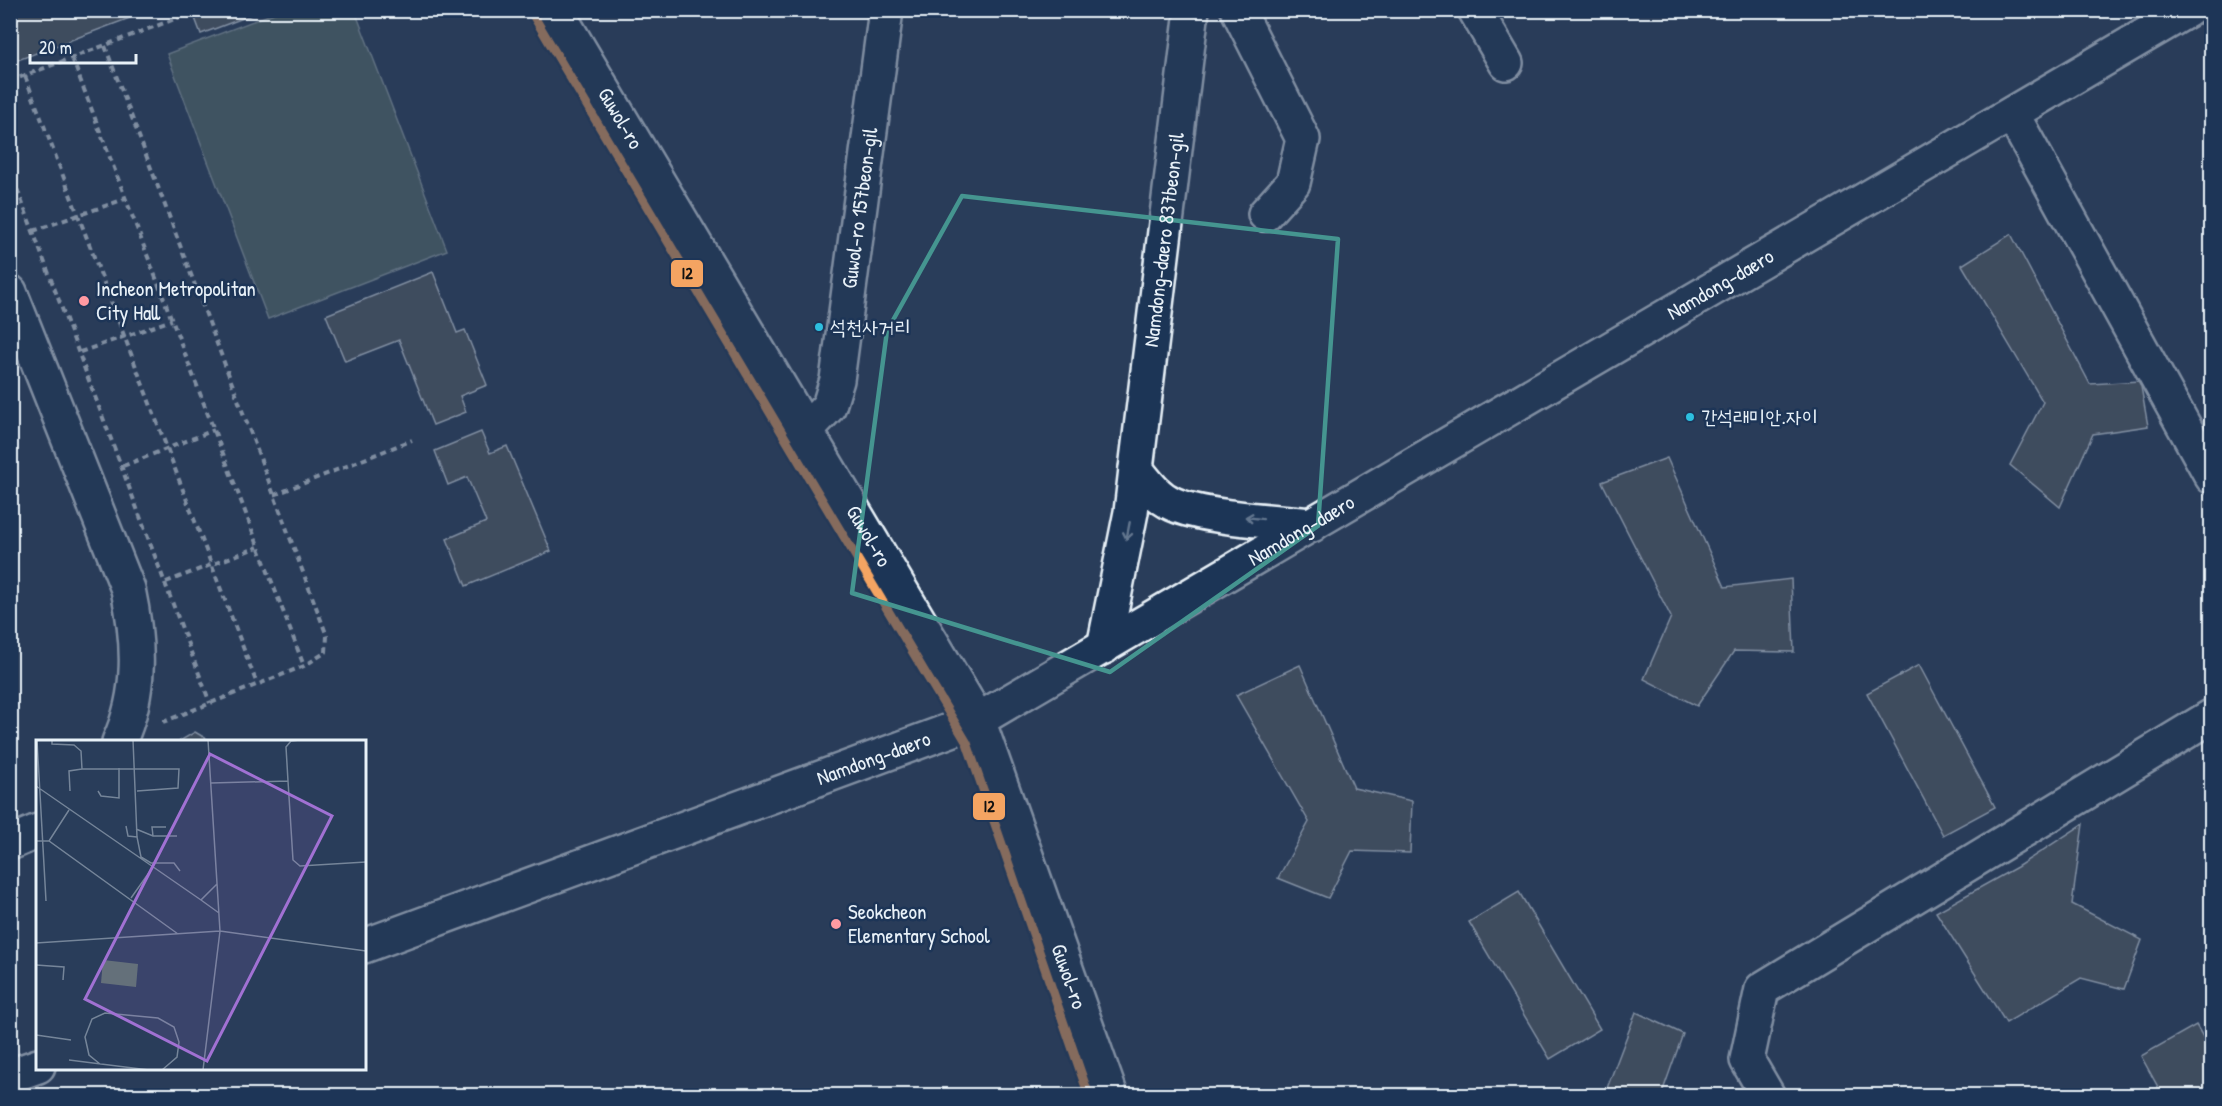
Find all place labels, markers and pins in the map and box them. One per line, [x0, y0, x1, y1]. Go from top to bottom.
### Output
place label: Incheon Metropolitan City Hall [96, 274, 256, 327]
marker: Incheon Metropolitan City Hall [77, 294, 91, 308]
place label: 석천사거리 [830, 313, 910, 340]
marker: 석천사거리 [813, 321, 825, 333]
place label: 간석래미안.자이 [1701, 403, 1818, 430]
marker: 간석래미안.자이 [1684, 411, 1696, 423]
place label: Seokcheon Elementary School [848, 897, 990, 950]
marker: Seokcheon Elementary School [829, 917, 843, 931]

